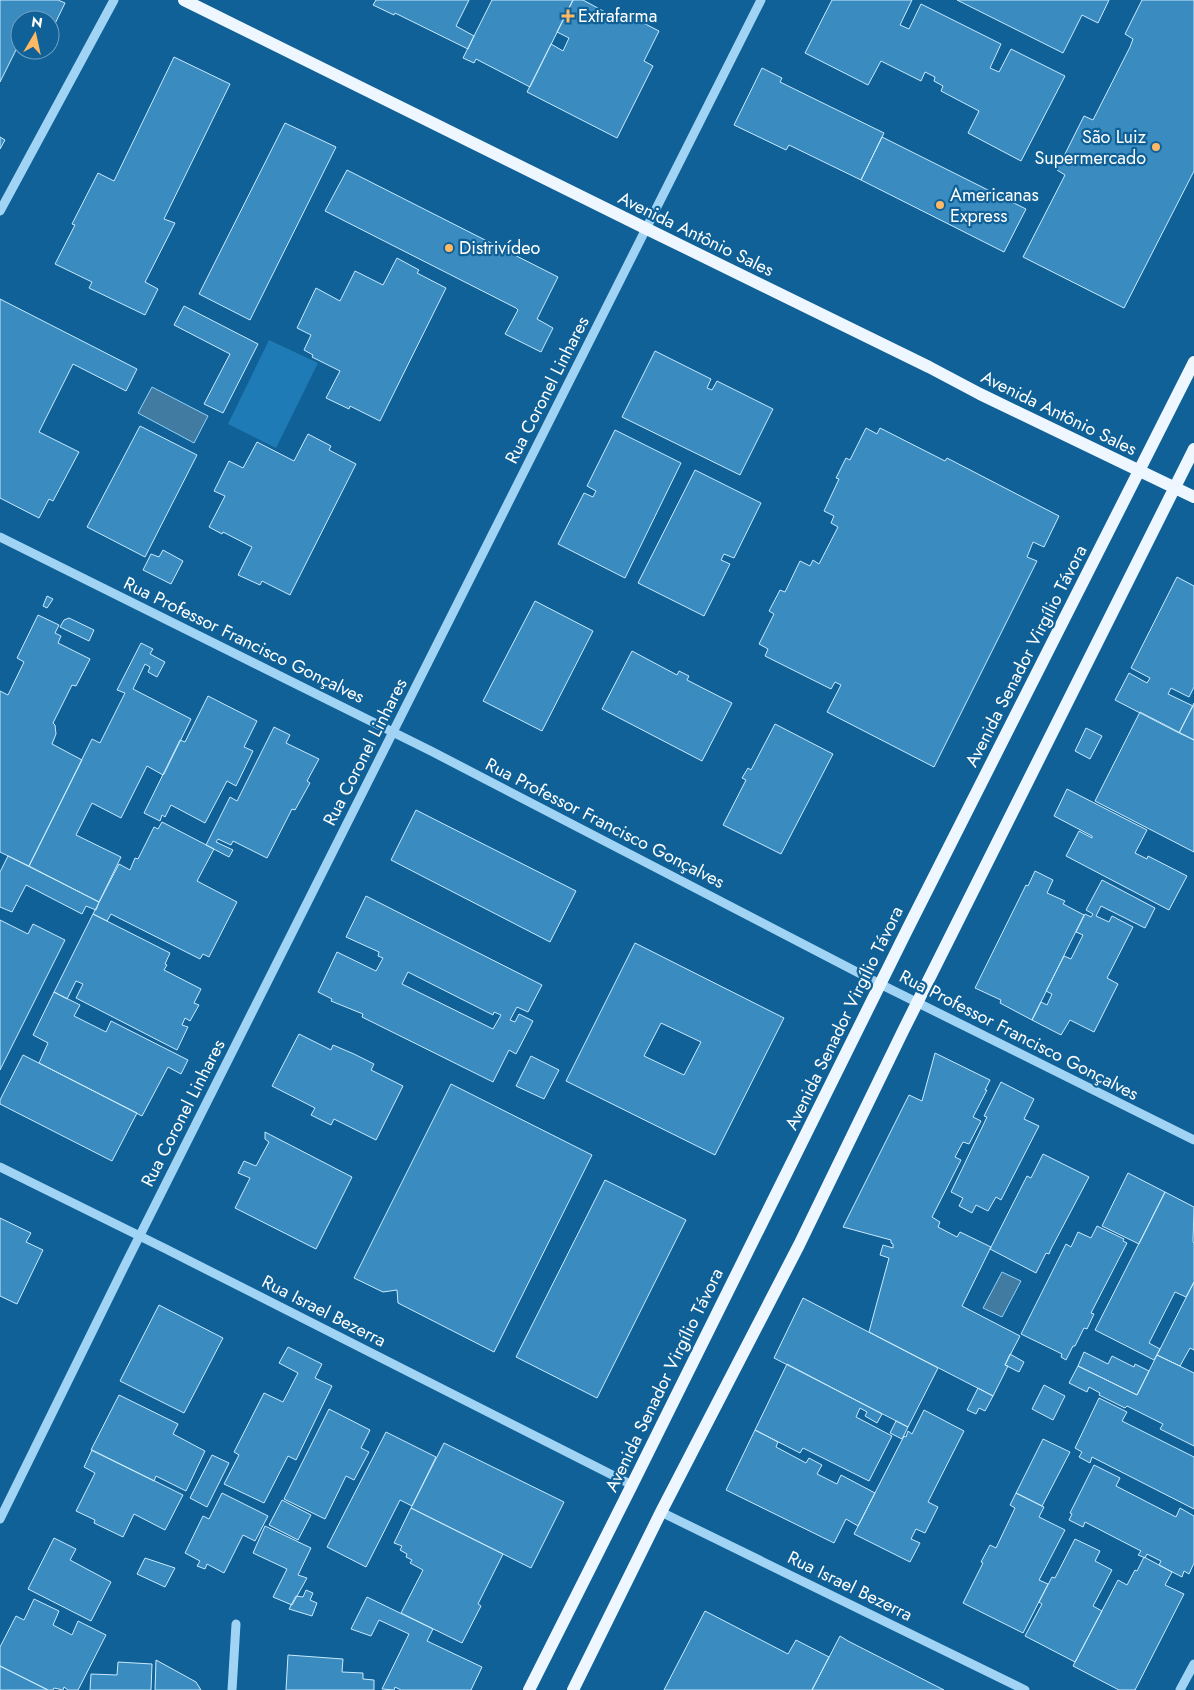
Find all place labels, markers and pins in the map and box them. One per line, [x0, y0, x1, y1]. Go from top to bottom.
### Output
place label: Extrafarma [578, 3, 657, 29]
marker: Extrafarma [562, 10, 574, 22]
place label: São Luiz Supermercado [1034, 124, 1147, 171]
marker: São Luiz Supermercado [1150, 141, 1162, 153]
place label: Americanas Express [950, 182, 1039, 229]
marker: Americanas Express [934, 199, 946, 211]
place label: Distrivídeo [459, 235, 540, 261]
marker: Distrivídeo [443, 242, 455, 254]

